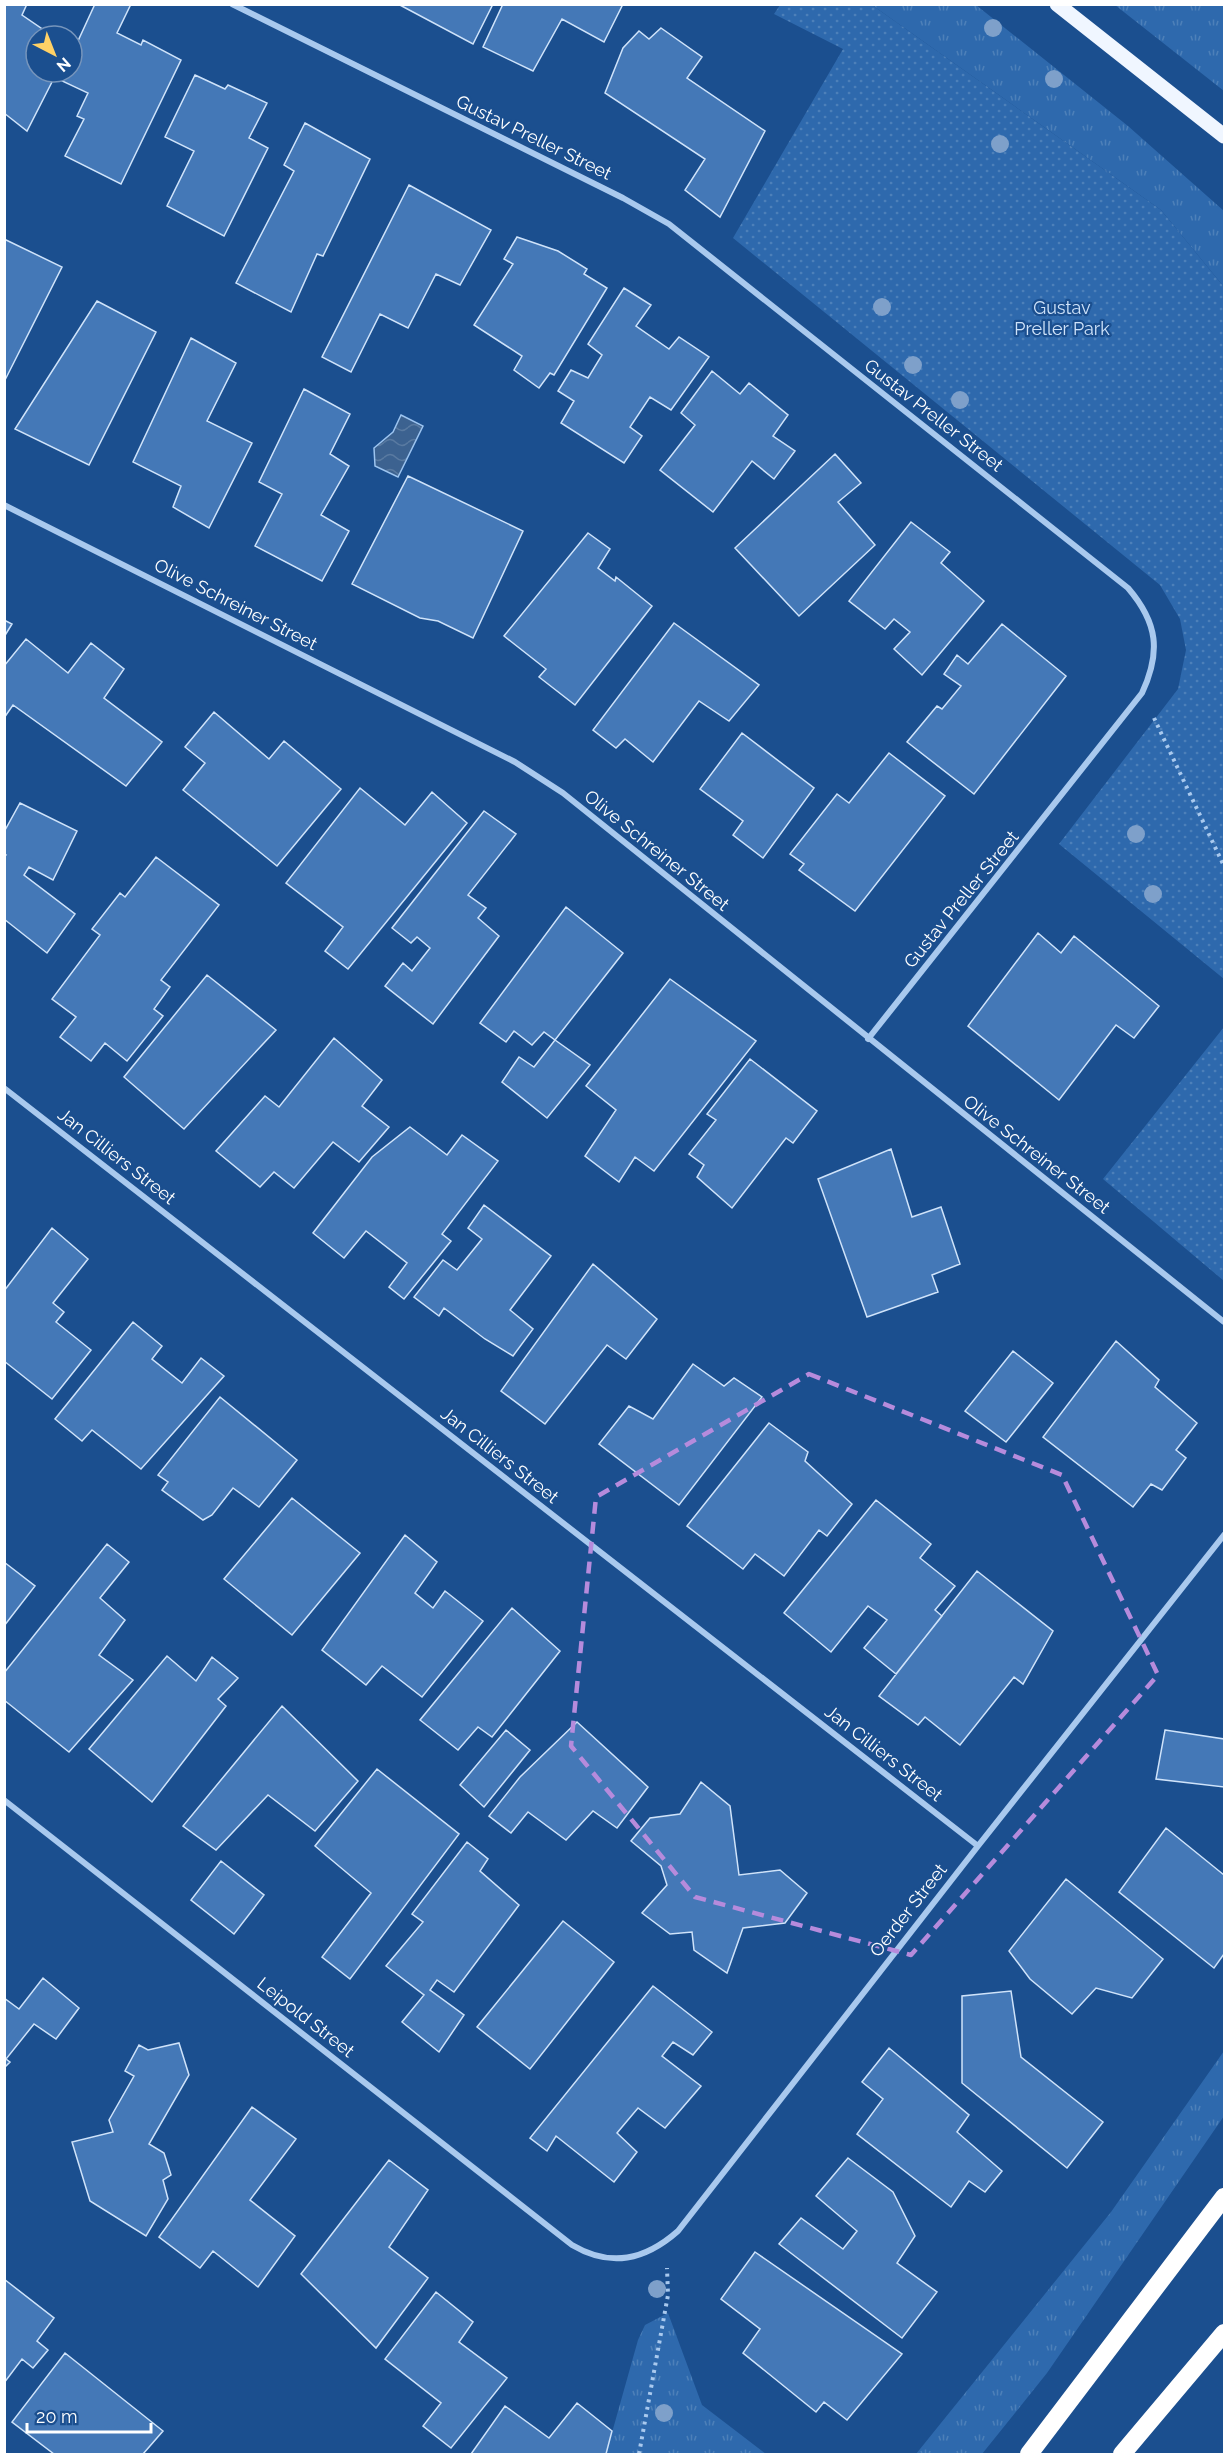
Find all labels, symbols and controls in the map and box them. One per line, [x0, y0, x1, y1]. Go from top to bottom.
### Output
north arrow [24, 24, 84, 84]
text: N [53, 54, 75, 76]
street label: Gustav Preller Street [453, 90, 615, 184]
park label: Gustav Preller Park [1014, 297, 1110, 339]
street label: Gustav Preller Street [861, 354, 1007, 476]
street label: Olive Schreiner Street [151, 554, 321, 654]
street label: Olive Schreiner Street [580, 785, 734, 915]
street label: Gustav Preller Street [899, 826, 1023, 972]
street label: Olive Schreiner Street [960, 1090, 1114, 1218]
street label: Jan Cilliers Street [54, 1104, 180, 1208]
street label: Jan Cilliers Street [437, 1403, 563, 1507]
street label: Jan Cilliers Street [821, 1701, 947, 1805]
street label: Oerder Street [865, 1859, 951, 1961]
street label: Leipold Street [253, 1973, 359, 2061]
scale bar [27, 2396, 152, 2434]
text: 20 m [36, 2406, 78, 2427]

